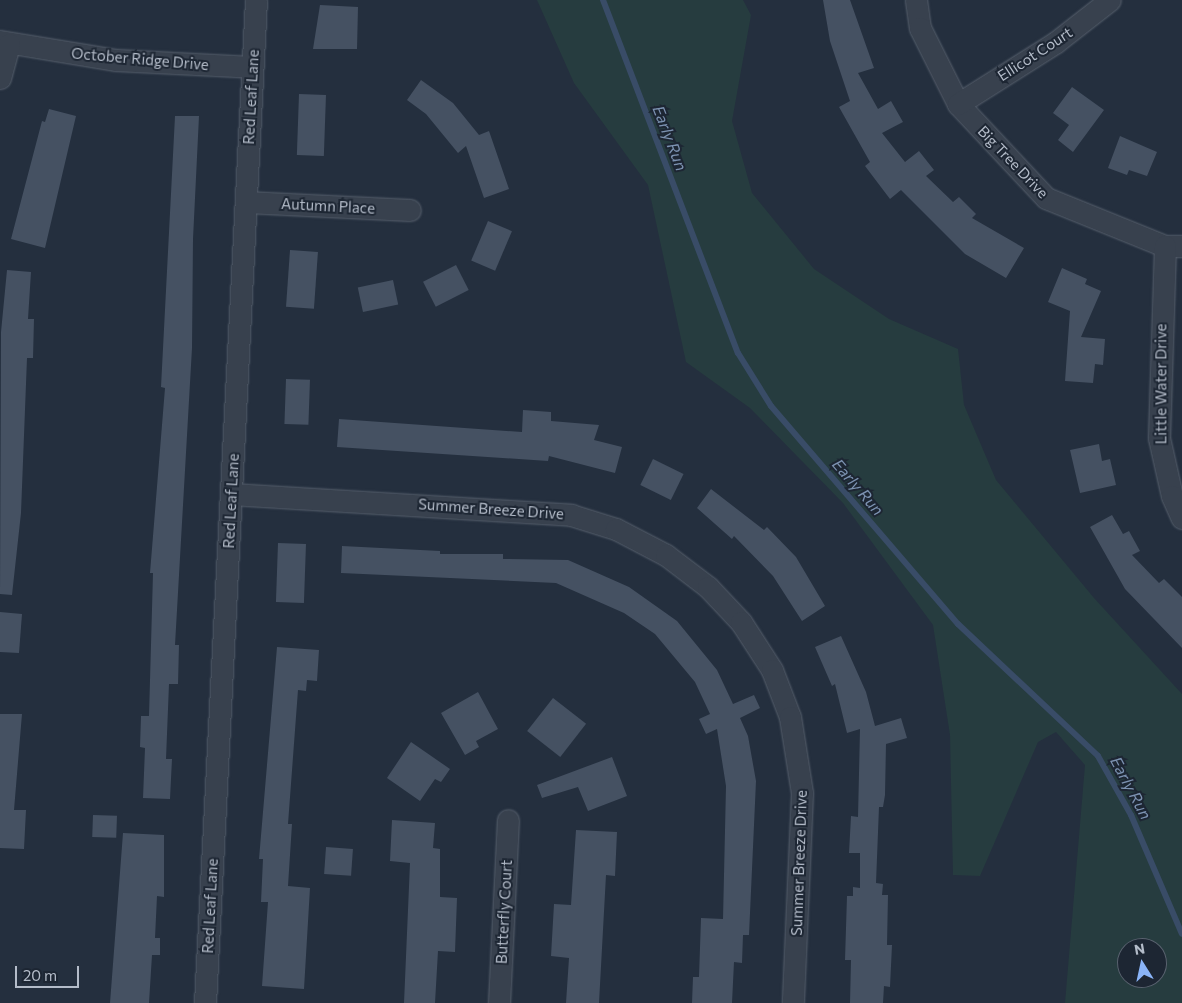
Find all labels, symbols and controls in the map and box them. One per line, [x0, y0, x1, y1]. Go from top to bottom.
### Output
street label: Ellicot Court [994, 23, 1076, 85]
street label: October Ridge Drive [71, 44, 209, 74]
street label: Red Leaf Lane [240, 49, 262, 145]
water label: Early Run [649, 103, 691, 173]
street label: Big Tree Drive [974, 122, 1052, 202]
street label: Autumn Place [281, 195, 375, 217]
street label: Little Water Drive [1152, 324, 1170, 444]
street label: Red Leaf Lane [220, 453, 242, 549]
water label: Early Run [828, 455, 888, 519]
street label: Summer Breeze Drive [418, 495, 564, 523]
water label: Early Run [1106, 753, 1156, 823]
street label: Summer Breeze Drive [787, 790, 811, 936]
street label: Red Leaf Lane [199, 858, 221, 954]
street label: Butterfly Court [492, 859, 516, 965]
north arrow [1117, 938, 1167, 988]
text: N [1133, 939, 1146, 958]
scale bar [18, 956, 81, 988]
text: 20 m [23, 966, 57, 984]

